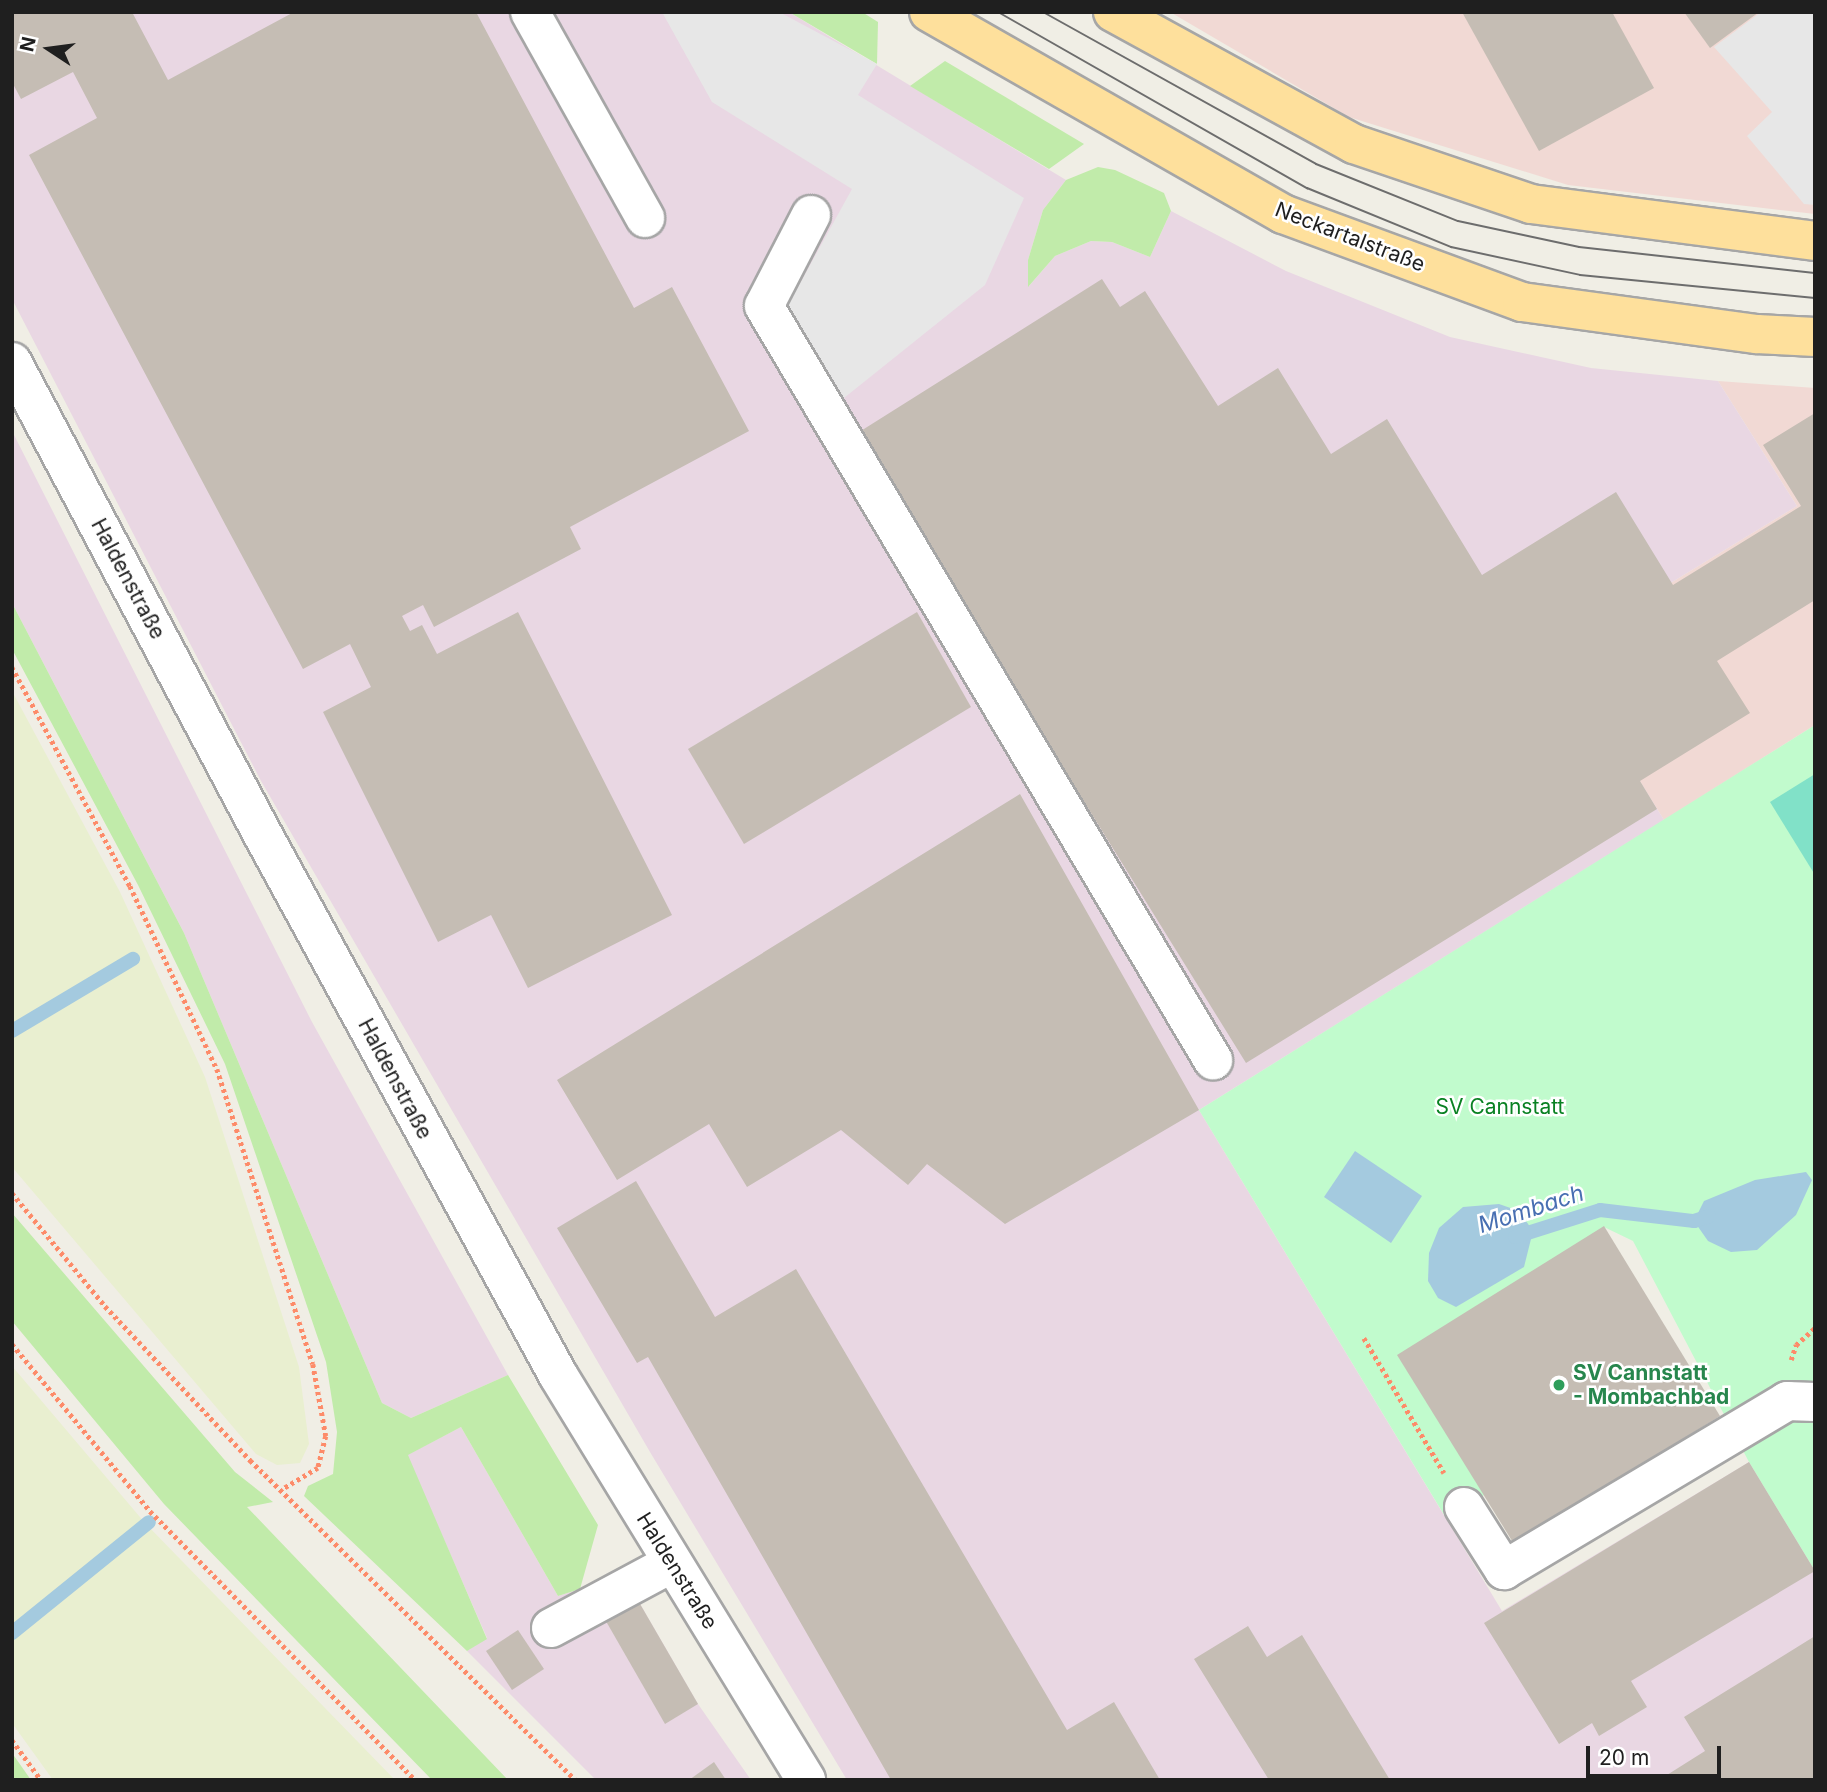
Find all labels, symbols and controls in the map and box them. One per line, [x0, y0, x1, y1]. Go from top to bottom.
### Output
north arrow [14, 14, 84, 84]
text: N [15, 35, 41, 54]
street label: Neckartalstraße [1272, 197, 1428, 277]
street label: Haldenstraße [86, 514, 170, 644]
street label: Haldenstraße [353, 1014, 437, 1144]
park label: SV Cannstatt [1436, 1094, 1564, 1120]
water label: Mombach [1475, 1179, 1587, 1239]
place label: SV Cannstatt - Mombachbad [1573, 1360, 1729, 1410]
marker: SV Cannstatt - Mombachbad [1551, 1377, 1567, 1393]
street label: Haldenstraße [631, 1508, 723, 1634]
scale bar [1589, 1732, 1724, 1776]
text: 20 m [1599, 1745, 1649, 1770]

